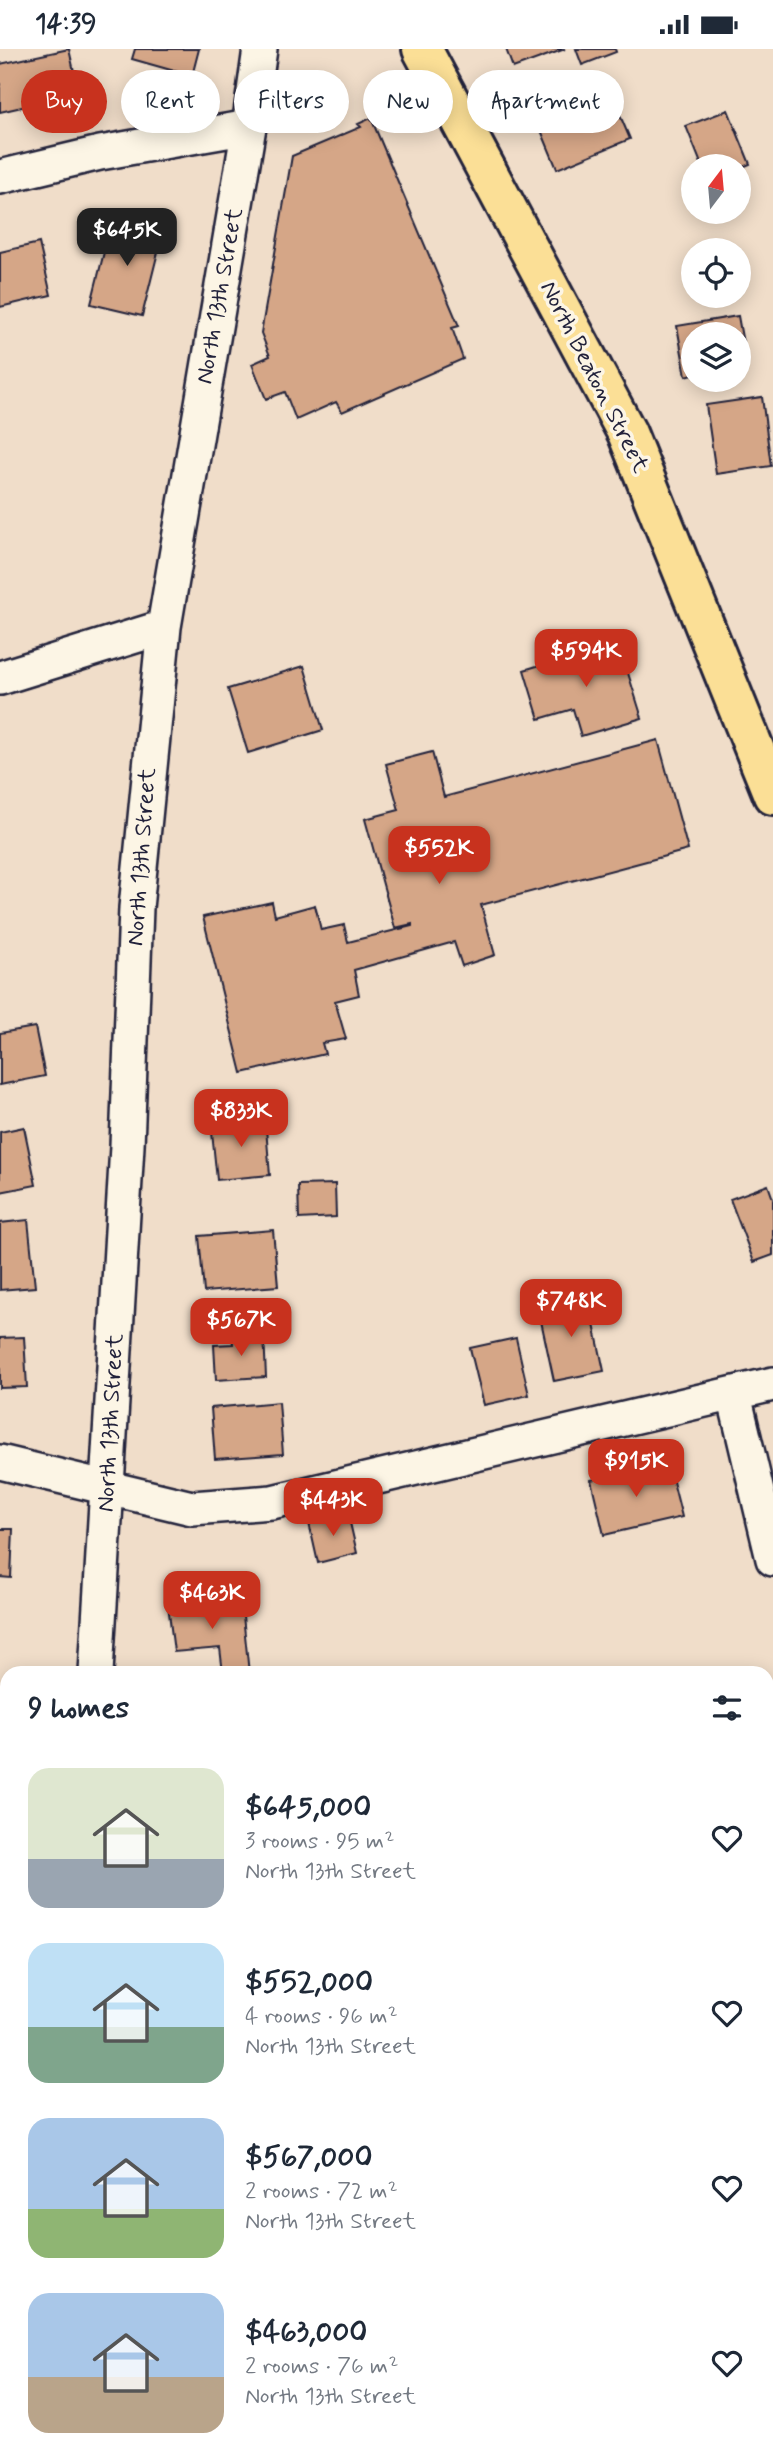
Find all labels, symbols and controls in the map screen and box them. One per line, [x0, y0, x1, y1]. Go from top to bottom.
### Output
text: 14:39 [35, 8, 97, 42]
chip: Buy [21, 70, 107, 133]
chip: Rent [121, 70, 220, 133]
chip: Filters [234, 70, 349, 133]
chip: New [363, 70, 453, 133]
chip: Apartment [467, 70, 624, 133]
north arrow [681, 154, 751, 224]
map controls [681, 154, 751, 392]
street label: North 13th Street [189, 205, 251, 387]
pin: $645K [78, 209, 176, 268]
text: $645K [93, 216, 161, 246]
button: locate [681, 238, 751, 308]
street label: North Beaton Street [532, 276, 656, 478]
button: layers [681, 322, 751, 392]
pin: $594K [537, 629, 635, 689]
text: $594K [551, 637, 621, 667]
street label: North 13th Street [120, 767, 164, 947]
pin: $552K [390, 827, 488, 886]
text: $552K [404, 834, 474, 864]
pin: $833K [192, 1089, 290, 1149]
text: $833K [210, 1097, 272, 1127]
pin: $748K [522, 1279, 620, 1339]
text: $748K [536, 1287, 606, 1317]
pin: $567K [192, 1299, 290, 1358]
text: $567K [206, 1306, 276, 1336]
street label: North 13th Street [91, 1333, 131, 1513]
pin: $915K [587, 1439, 685, 1499]
text: $915K [604, 1447, 668, 1477]
pin: $443K [284, 1479, 382, 1538]
text: $443K [300, 1486, 366, 1516]
pin: $463K [163, 1571, 261, 1631]
text: $463K [179, 1579, 245, 1609]
text: 9 homes [28, 1689, 129, 1728]
icon: filters [708, 1689, 746, 1727]
text: $645,000 [245, 1788, 371, 1827]
icon: home [84, 1796, 168, 1880]
icon: heart [708, 1819, 746, 1857]
text: 3 rooms · 95 m² [245, 1827, 394, 1857]
text: North 13th Street [245, 1857, 416, 1887]
text: $552,000 [245, 1963, 373, 2002]
icon: home [84, 1971, 168, 2055]
icon: heart [708, 1994, 746, 2032]
text: 4 rooms · 96 m² [245, 2002, 398, 2032]
text: North 13th Street [245, 2032, 416, 2062]
text: $567,000 [245, 2138, 372, 2177]
icon: home [84, 2146, 168, 2230]
icon: heart [708, 2169, 746, 2207]
text: 2 rooms · 72 m² [245, 2177, 398, 2207]
text: North 13th Street [245, 2207, 416, 2237]
text: $463,000 [245, 2313, 367, 2352]
icon: home [84, 2321, 168, 2405]
icon: heart [708, 2344, 746, 2382]
text: 2 rooms · 76 m² [245, 2352, 398, 2382]
text: North 13th Street [245, 2382, 416, 2412]

